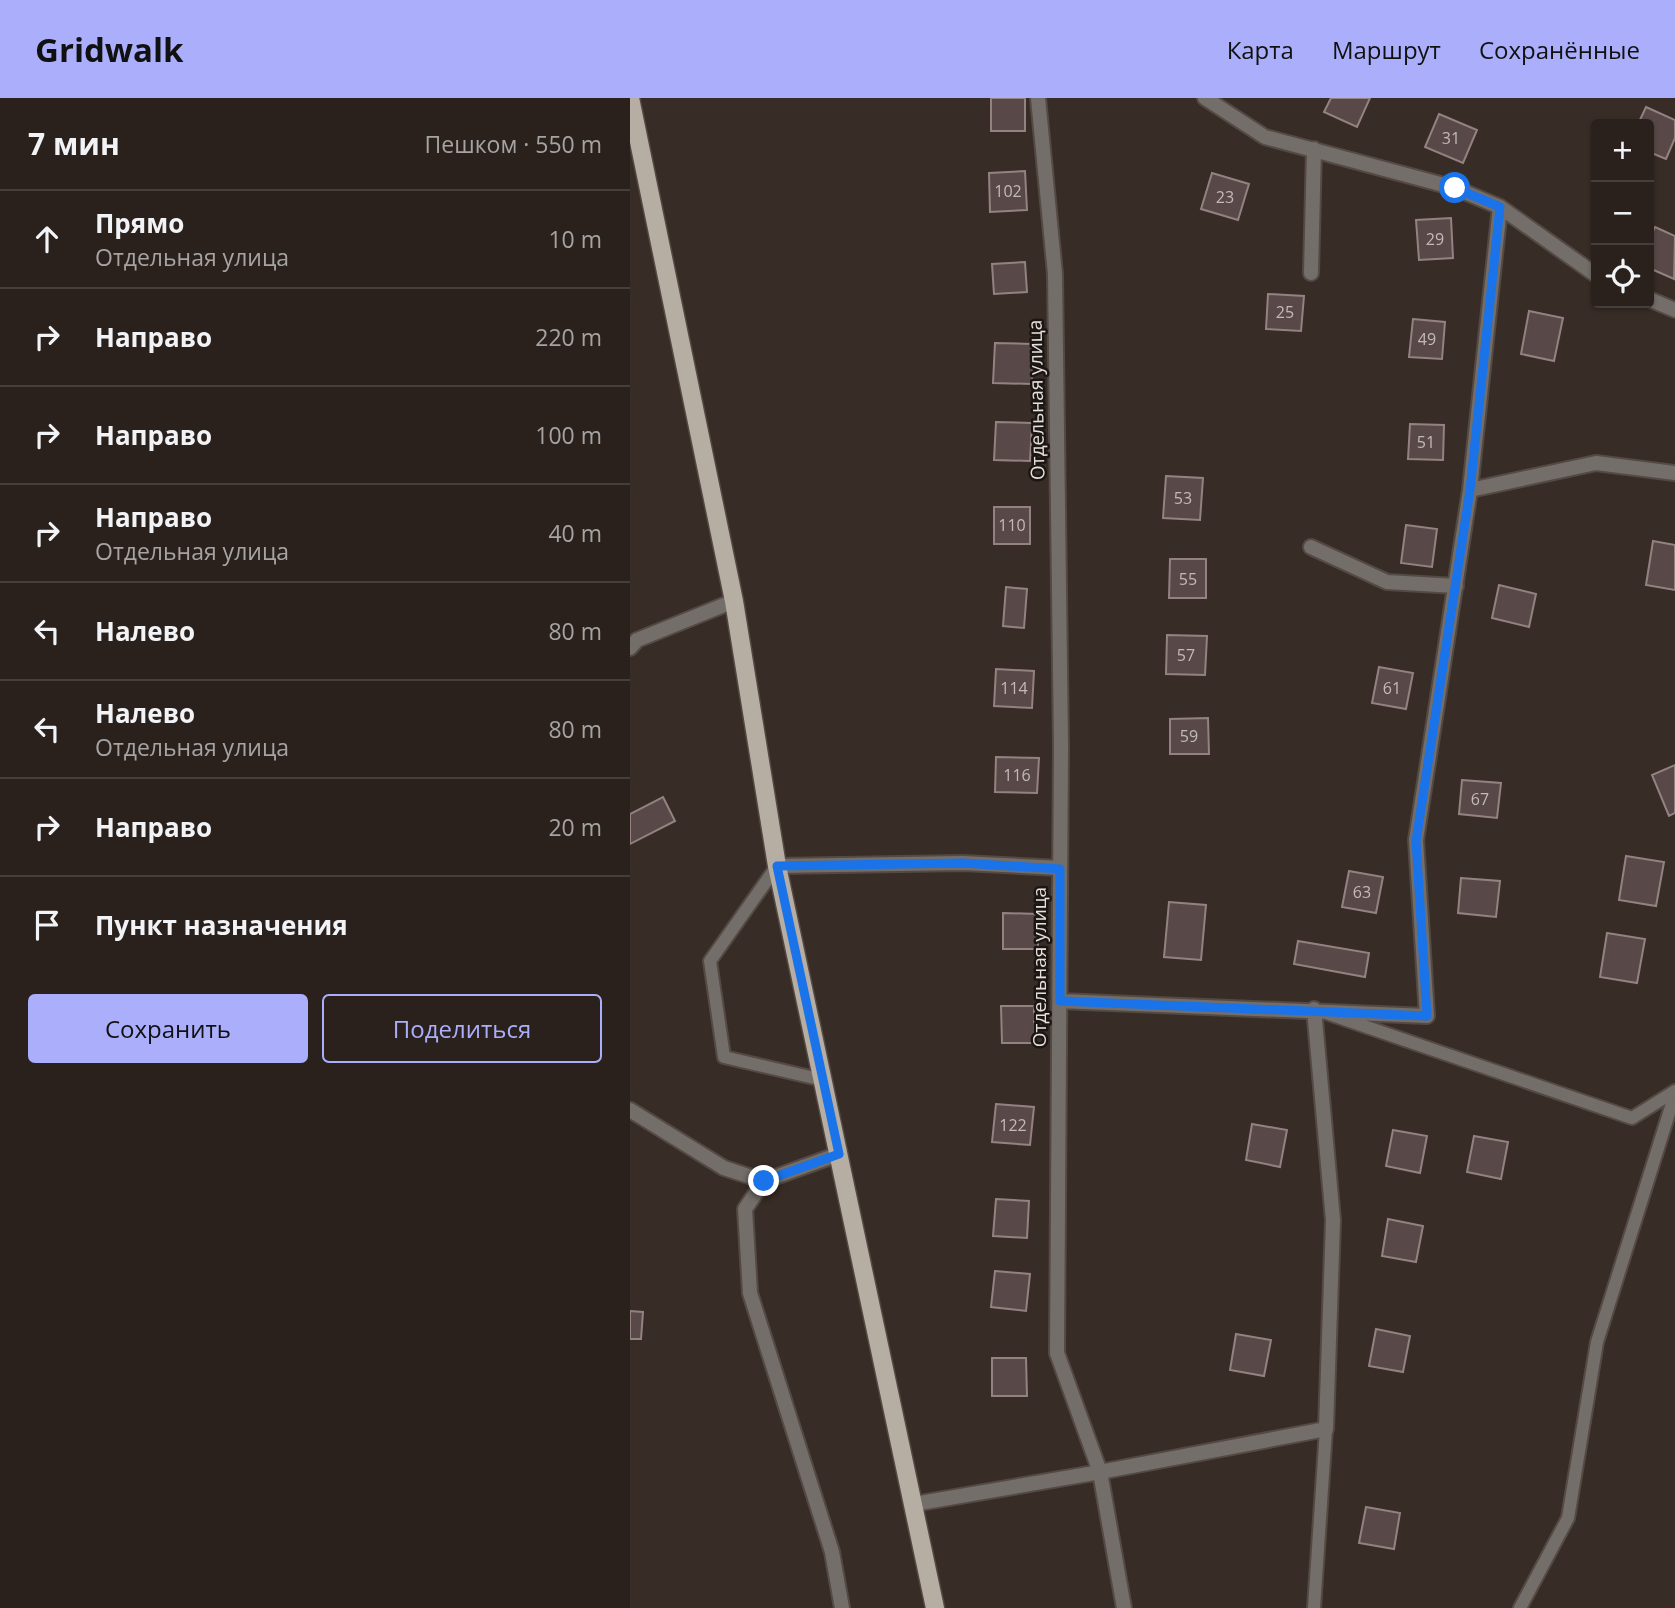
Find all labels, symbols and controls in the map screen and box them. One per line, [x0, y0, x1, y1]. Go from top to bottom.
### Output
text: Gridwalk [35, 27, 184, 72]
text: Карта [1227, 33, 1294, 66]
text: Маршрут [1332, 33, 1441, 66]
text: Сохранённые [1479, 33, 1640, 66]
map controls [1591, 119, 1654, 308]
button: + [1591, 119, 1654, 182]
text: 7 мин [28, 123, 120, 164]
house number: 31 [1442, 127, 1460, 149]
text: Пешком · 550 m [425, 128, 602, 160]
route start [1439, 172, 1470, 203]
house number: 102 [994, 180, 1022, 202]
button: − [1591, 182, 1654, 245]
house number: 23 [1216, 186, 1234, 208]
text: Прямо [95, 205, 184, 241]
icon: ahead [28, 220, 66, 258]
text: 10 m [548, 223, 602, 255]
house number: 29 [1426, 228, 1444, 250]
text: Отдельная улица [95, 241, 289, 273]
button: locate [1591, 245, 1654, 308]
house number: 25 [1276, 301, 1294, 323]
icon: right [28, 318, 66, 356]
text: Направо [95, 319, 212, 355]
street label: Отдельная улица [1022, 320, 1050, 480]
text: 220 m [535, 321, 602, 353]
house number: 49 [1418, 328, 1436, 350]
icon: right [28, 416, 66, 454]
text: Направо [95, 417, 212, 453]
text: 100 m [535, 419, 602, 451]
house number: 51 [1417, 431, 1435, 453]
house number: 53 [1174, 487, 1192, 509]
text: Направо [95, 499, 212, 535]
icon: right [28, 514, 66, 552]
house number: 110 [998, 514, 1026, 536]
text: 40 m [548, 517, 602, 549]
text: Отдельная улица [95, 535, 289, 567]
house number: 55 [1179, 568, 1197, 590]
icon: left [28, 612, 66, 650]
text: Налево [95, 613, 195, 649]
text: 80 m [548, 615, 602, 647]
house number: 57 [1177, 644, 1195, 666]
house number: 114 [1000, 677, 1028, 699]
house number: 61 [1383, 677, 1401, 699]
text: Налево [95, 695, 195, 731]
icon: left [28, 710, 66, 748]
text: 80 m [548, 713, 602, 745]
house number: 59 [1180, 725, 1198, 747]
text: Отдельная улица [95, 731, 289, 763]
house number: 116 [1003, 764, 1031, 786]
house number: 67 [1471, 788, 1489, 810]
icon: right [28, 808, 66, 846]
text: Направо [95, 809, 212, 845]
text: 20 m [548, 811, 602, 843]
house number: 63 [1353, 881, 1371, 903]
street label: Отдельная улица [1026, 887, 1052, 1047]
icon: arrive [28, 906, 66, 944]
text: Пункт назначения [95, 907, 348, 943]
button: Сохранить [28, 994, 308, 1063]
button: Поделиться [322, 994, 602, 1063]
house number: 122 [999, 1114, 1027, 1136]
route end [748, 1165, 779, 1196]

